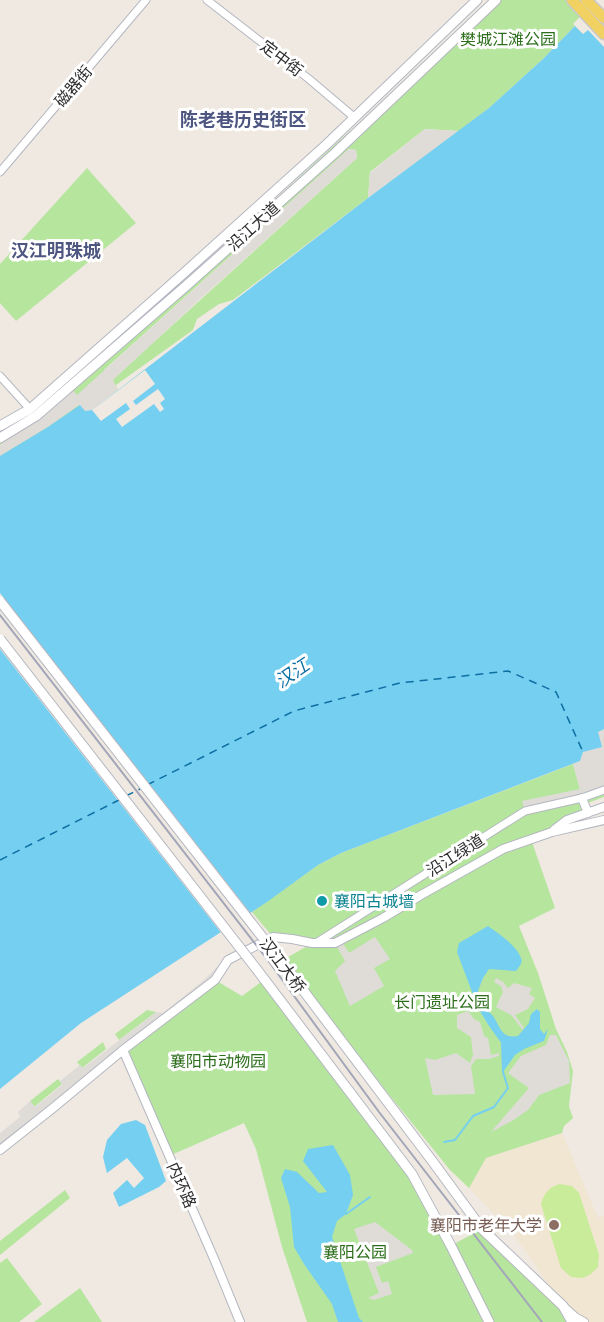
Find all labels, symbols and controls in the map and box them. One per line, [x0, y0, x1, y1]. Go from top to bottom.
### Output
park label: 樊城江滩公园 [460, 29, 556, 49]
street label: 定中街 [257, 36, 307, 80]
street label: 磁器街 [50, 61, 96, 111]
district label: 陈老巷历史街区 [180, 108, 306, 131]
street label: 沿江大道 [223, 197, 283, 255]
district label: 汉江明珠城 [11, 239, 101, 262]
water label: 汉江 [271, 652, 315, 693]
street label: 沿江绿道 [423, 830, 487, 880]
place label: 襄阳古城墙 [334, 891, 414, 911]
marker: 襄阳古城墙 [315, 894, 329, 908]
street label: 汉江大桥 [256, 933, 310, 997]
park label: 长门遗址公园 [394, 992, 490, 1012]
park label: 襄阳市动物园 [170, 1051, 266, 1071]
street label: 内环路 [163, 1159, 201, 1211]
place label: 襄阳市老年大学 [430, 1215, 542, 1235]
marker: 襄阳市老年大学 [547, 1218, 561, 1232]
park label: 襄阳公园 [323, 1242, 387, 1262]

